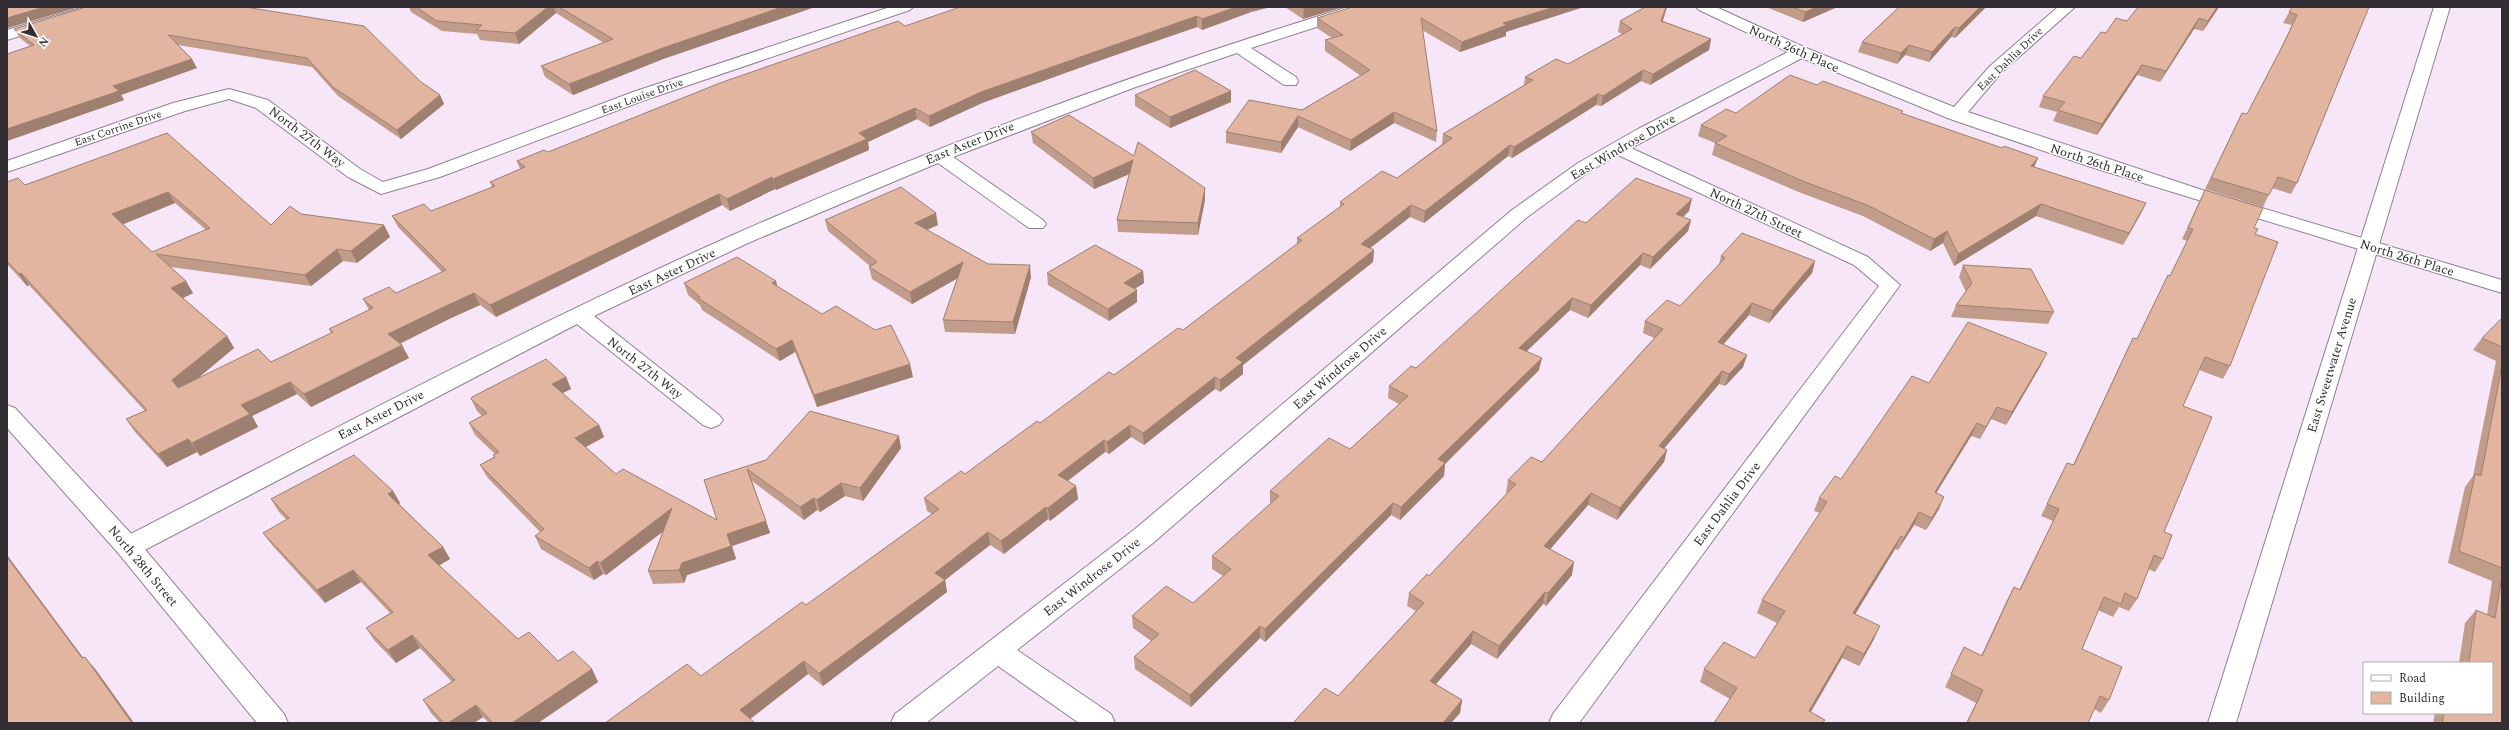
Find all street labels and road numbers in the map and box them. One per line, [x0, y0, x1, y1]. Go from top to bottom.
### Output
street label: North 26th Place [1745, 20, 1843, 78]
street label: East Dahlia Drive [1973, 23, 2047, 95]
street label: East Louise Drive [599, 73, 685, 119]
street label: North 27th Way [264, 101, 350, 173]
street label: East Corrine Drive [72, 105, 164, 151]
street label: East Windrose Drive [1567, 109, 1679, 185]
street label: East Aster Drive [922, 116, 1018, 170]
street label: North 26th Place [2048, 138, 2146, 188]
street label: North 27th Street [1706, 183, 1806, 243]
street label: North 26th Place [2358, 234, 2456, 282]
street label: East Aster Drive [625, 243, 719, 301]
street label: East Sweetwater Avenue [2302, 295, 2362, 435]
street label: East Windrose Drive [1289, 321, 1391, 415]
street label: North 27th Way [603, 332, 688, 404]
street label: East Aster Drive [334, 385, 428, 445]
street label: East Dahlia Drive [1688, 457, 1766, 551]
street label: North 28th Street [103, 521, 183, 611]
street label: East Windrose Drive [1039, 533, 1145, 621]

